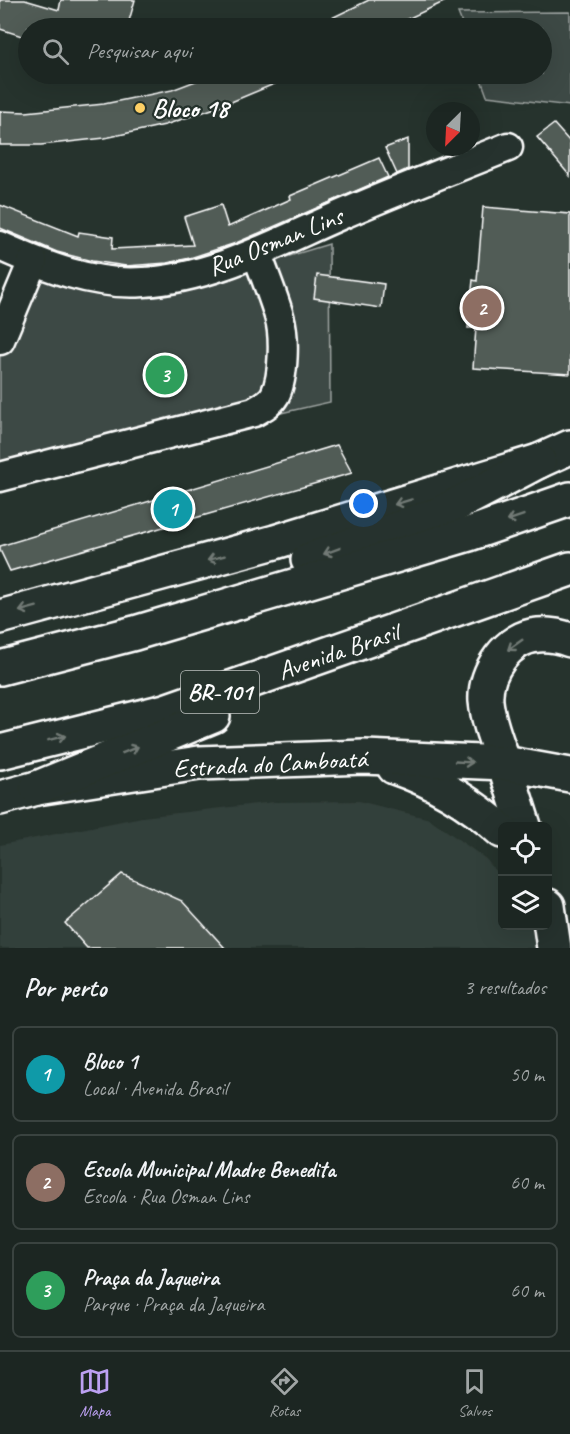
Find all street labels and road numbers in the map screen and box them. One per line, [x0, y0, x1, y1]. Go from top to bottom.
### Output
street label: Rua Osman Lins [203, 199, 350, 284]
street label: Avenida Brasil [273, 614, 407, 688]
road number: BR-101 [181, 671, 259, 713]
street label: Estrada do Camboatá [172, 742, 370, 785]

